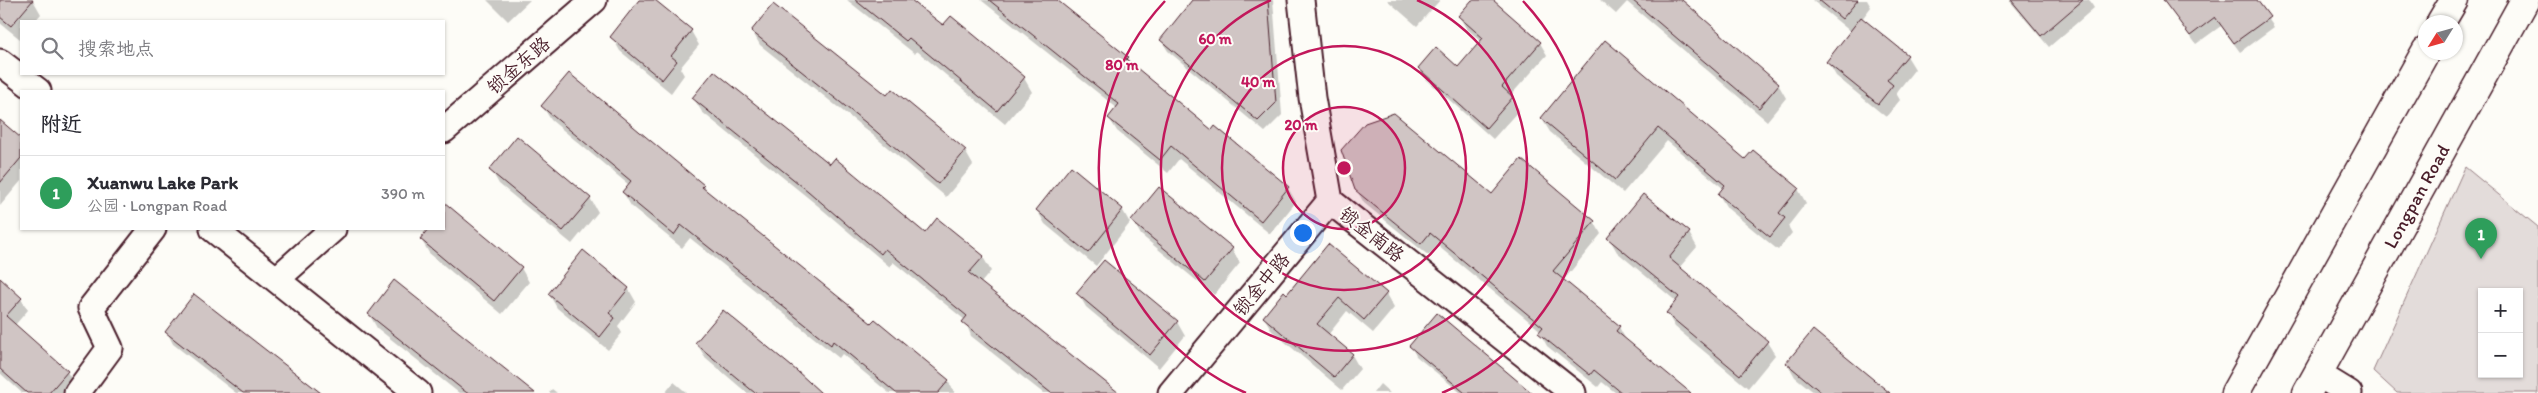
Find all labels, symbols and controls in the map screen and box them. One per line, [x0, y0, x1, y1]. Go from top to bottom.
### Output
north arrow [2418, 15, 2463, 60]
search box [20, 20, 445, 75]
text: 60 m [1198, 30, 1232, 48]
street label: 锁金东路 [482, 32, 555, 99]
icon: search [38, 34, 66, 62]
text: 搜索地点 [78, 37, 154, 60]
text: 80 m [1105, 56, 1139, 74]
text: 40 m [1241, 73, 1276, 91]
text: 附近 [40, 111, 82, 136]
text: 20 m [1284, 116, 1318, 134]
street label: Longpan Road [2379, 140, 2455, 253]
centre of rings [1335, 159, 1353, 177]
text: Xuanwu Lake Park [87, 171, 238, 194]
text: 1 [52, 184, 60, 203]
text: 390 m [381, 184, 425, 203]
text: 公园 · Longpan Road [87, 196, 227, 215]
street label: 锁金南路 [1335, 202, 1409, 267]
pin: 1 [2465, 218, 2497, 259]
your location [1290, 220, 1316, 246]
street label: 锁金中路 [1228, 248, 1295, 321]
map controls [2478, 288, 2523, 378]
button: + [2478, 288, 2523, 333]
button: − [2478, 333, 2523, 378]

